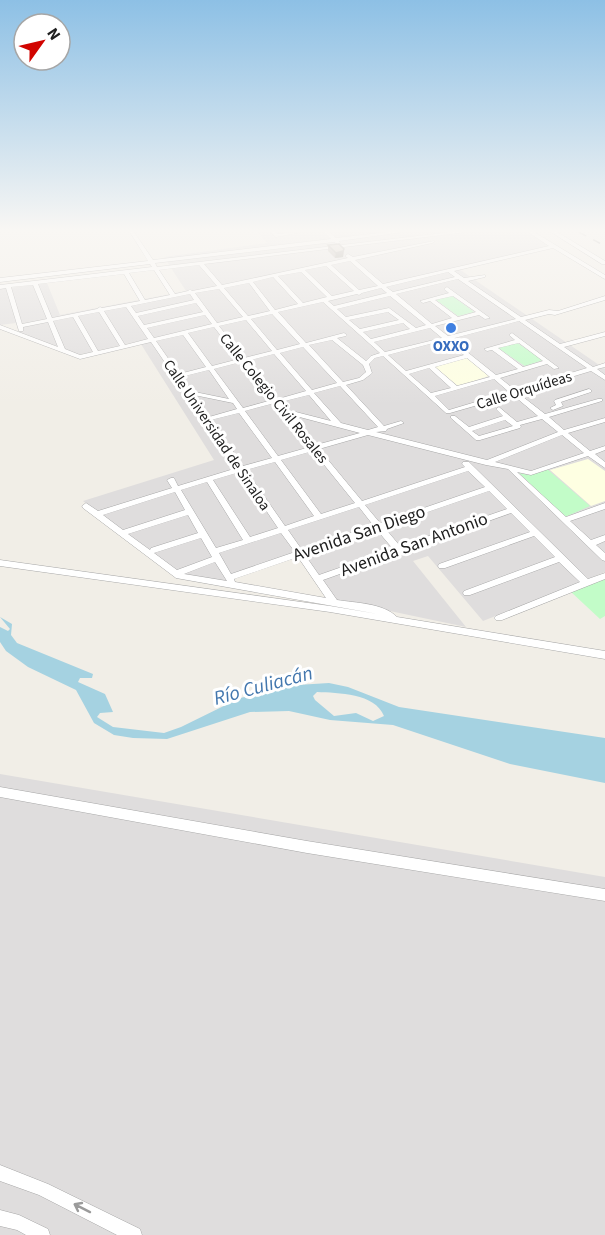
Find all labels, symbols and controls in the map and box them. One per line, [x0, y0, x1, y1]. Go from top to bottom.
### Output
north arrow [12, 12, 72, 72]
text: N [42, 24, 66, 45]
marker: OXXO [444, 321, 458, 335]
street label: Calle Colegio Civil Rosales [214, 329, 333, 468]
place label: OXXO [433, 336, 469, 357]
street label: Calle Universidad de Sinaloa [158, 356, 275, 515]
street label: Calle Orquídeas [474, 366, 574, 415]
street label: Avenida San Diego [289, 499, 429, 568]
street label: Avenida San Antonio [337, 506, 491, 583]
water label: Río Culiacán [211, 659, 316, 713]
one-way arrow [74, 1202, 91, 1214]

